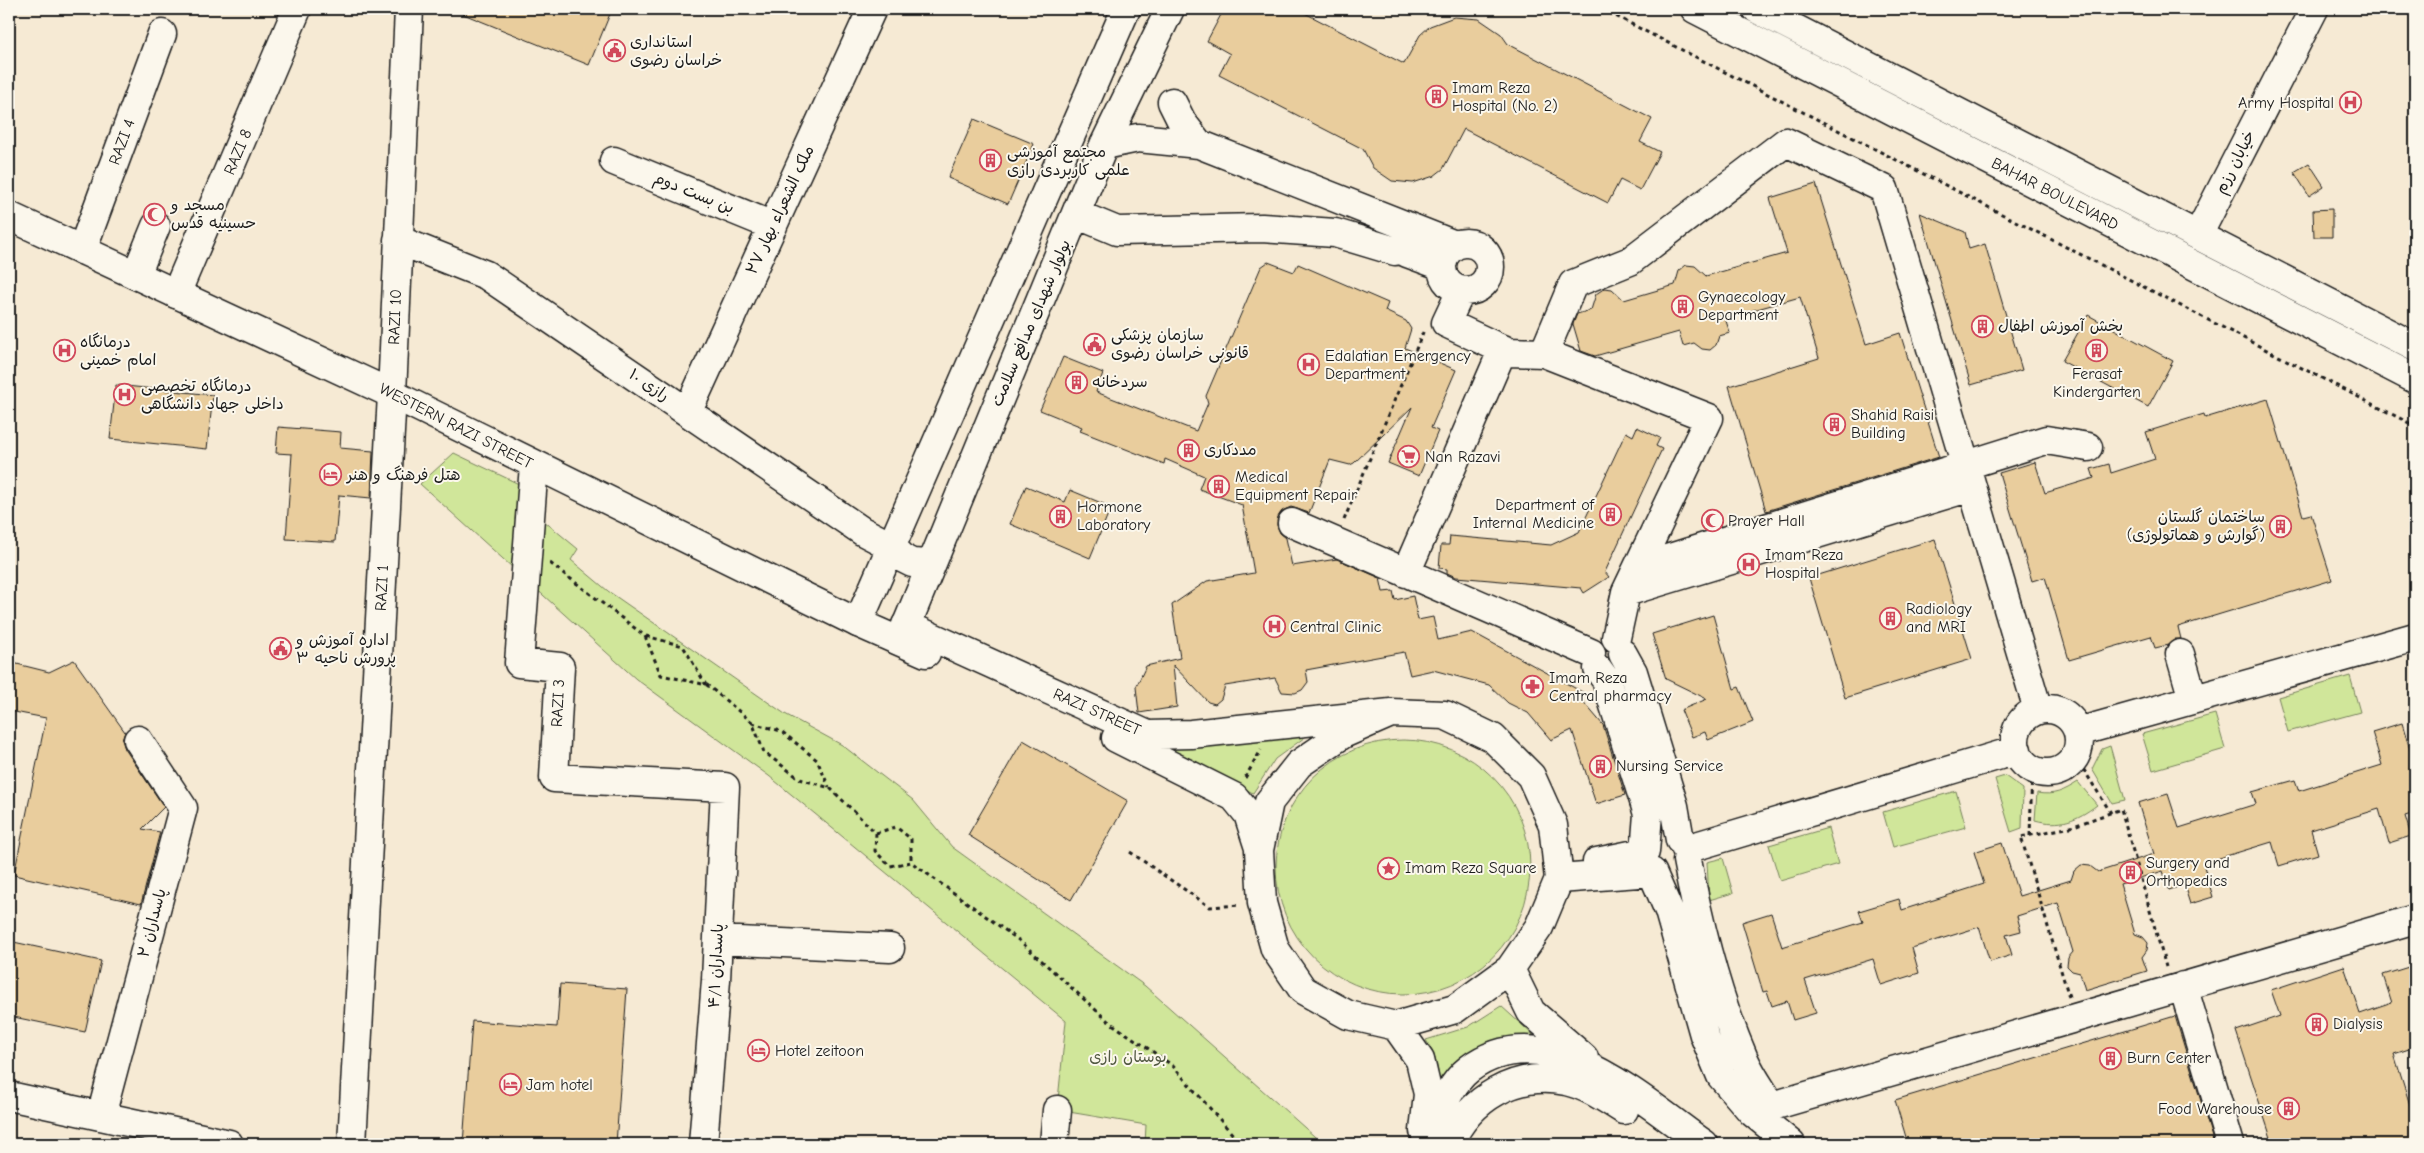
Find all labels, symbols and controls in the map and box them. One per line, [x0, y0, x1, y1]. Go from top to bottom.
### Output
place label: استانداری خراسان رضوی [630, 33, 722, 70]
public building icon: استانداری خراسان رضوی [602, 39, 626, 63]
place label: Imam Reza Hospital (No. 2) [1452, 79, 1558, 115]
building icon: Imam Reza Hospital (No. 2) [1424, 85, 1448, 109]
hospital icon: Army Hospital [2338, 91, 2362, 115]
place label: Army Hospital [2238, 94, 2334, 112]
street label: RAZI 4 [105, 117, 139, 167]
street label: RAZI 8 [220, 126, 256, 178]
street label: خیابان رزم [2211, 127, 2261, 198]
street label: ملک الشعراء بهار ۲۷ [742, 143, 818, 277]
place label: مجتمع آموزشی علمی کاربردی رازی [1007, 143, 1130, 180]
building icon: مجتمع آموزشی علمی کاربردی رازی [979, 149, 1003, 173]
street label: BAHAR BOULEVARD [1988, 154, 2122, 234]
street label: بن بست دوم [650, 169, 737, 220]
place label: مسجد و حسینیه قدس [169, 196, 256, 232]
mosque icon: مسجد و حسینیه قدس [143, 202, 167, 226]
street label: بولوار شهدای مدافع سلامت [988, 237, 1076, 410]
place label: Gynaecology Department [1698, 288, 1786, 324]
street label: RAZI 10 [385, 289, 405, 345]
building icon: Gynaecology Department [1670, 294, 1694, 318]
building icon: بخش آموزش اطفال [1970, 314, 1994, 338]
place label: بخش آموزش اطفال [1998, 317, 2123, 336]
place label: سازمان پزشکی قانونی خراسان رضوی [1111, 326, 1249, 363]
place label: درمانگاه امام خمینی [80, 332, 156, 372]
public building icon: سازمان پزشکی قانونی خراسان رضوی [1083, 332, 1107, 356]
building icon: Ferasat Kindergarten [2085, 338, 2109, 362]
hospital icon: درمانگاه امام خمینی [52, 339, 76, 363]
place label: Edalatian Emergency Department [1325, 347, 1472, 383]
hospital icon: Edalatian Emergency Department [1297, 353, 1321, 377]
street label: رازی ۱۰ [625, 365, 673, 405]
place label: Ferasat Kindergarten [2053, 365, 2141, 401]
building icon: سردخانه [1064, 370, 1088, 394]
place label: سردخانه [1092, 373, 1148, 391]
place label: درمانگاه تخصصی داخلی جهاد دانشگاهی [141, 376, 284, 414]
street label: WESTERN RAZI STREET [376, 379, 536, 473]
hospital icon: درمانگاه تخصصی داخلی جهاد دانشگاهی [113, 383, 137, 407]
place label: Shahid Raisi Building [1851, 406, 1934, 442]
building icon: Shahid Raisi Building [1823, 412, 1847, 436]
building icon: مددکاری [1176, 438, 1200, 462]
place label: مددکاری [1204, 441, 1256, 459]
supermarket icon: Nan Razavi [1397, 445, 1421, 469]
place label: Nan Razavi [1425, 448, 1501, 466]
hotel icon: هتل فرهنگ و هنر [319, 463, 343, 487]
place label: هتل فرهنگ و هنر [345, 465, 461, 484]
place label: Medical Equipment Repair [1235, 468, 1358, 504]
building icon: Medical Equipment Repair [1207, 474, 1231, 498]
place label: Department of Internal Medicine [1473, 496, 1596, 532]
place label: Hormone Laboratory [1077, 498, 1151, 534]
building icon: Department of Internal Medicine [1598, 502, 1622, 526]
building icon: Hormone Laboratory [1049, 504, 1073, 528]
place label: ساختمان گلستان (گوارش و هماتولوژی) [2127, 507, 2265, 545]
mosque icon: Prayer Hall [1700, 509, 1724, 533]
place label: Prayer Hall [1728, 512, 1805, 530]
building icon: ساختمان گلستان (گوارش و هماتولوژی) [2269, 514, 2293, 538]
place label: Imam Reza Hospital [1765, 546, 1844, 582]
hospital icon: Imam Reza Hospital [1737, 552, 1761, 576]
street label: RAZI 1 [372, 565, 392, 611]
place label: Radiology and MRI [1906, 600, 1973, 636]
building icon: Radiology and MRI [1878, 606, 1902, 630]
hospital icon: Central Clinic [1262, 615, 1286, 639]
place label: Central Clinic [1290, 618, 1382, 636]
place label: اداره آموزش و پرورش ناحیه ۳ [294, 631, 396, 668]
public building icon: اداره آموزش و پرورش ناحیه ۳ [268, 637, 292, 661]
place label: Imam Reza Central pharmacy [1549, 669, 1672, 705]
pharmacy icon: Imam Reza Central pharmacy [1521, 675, 1545, 699]
street label: RAZI 3 [548, 679, 568, 727]
street label: RAZI STREET [1050, 685, 1144, 740]
building icon: Nursing Service [1588, 754, 1612, 778]
place label: Nursing Service [1616, 757, 1723, 775]
place label: Surgery and Orthopedics [2146, 854, 2230, 890]
place icon: Imam Reza Square [1377, 856, 1401, 880]
place label: Imam Reza Square [1405, 859, 1536, 877]
building icon: Surgery and Orthopedics [2118, 860, 2142, 884]
street label: پاسداران ۲ [134, 886, 171, 960]
street label: پاسداران ۴/۱ [705, 923, 728, 1009]
building icon: Dialysis [2305, 1012, 2329, 1036]
place label: Dialysis [2333, 1015, 2383, 1033]
hotel icon: Hotel zeitoon [747, 1039, 771, 1063]
place label: Hotel zeitoon [775, 1042, 864, 1060]
building icon: Burn Center [2099, 1046, 2123, 1070]
park label: بوستان رازی [1089, 1048, 1167, 1067]
place label: Burn Center [2127, 1049, 2211, 1067]
hotel icon: Jam hotel [498, 1073, 522, 1097]
place label: Jam hotel [526, 1076, 593, 1094]
building icon: Food Warehouse [2276, 1097, 2300, 1121]
place label: Food Warehouse [2158, 1100, 2272, 1118]

